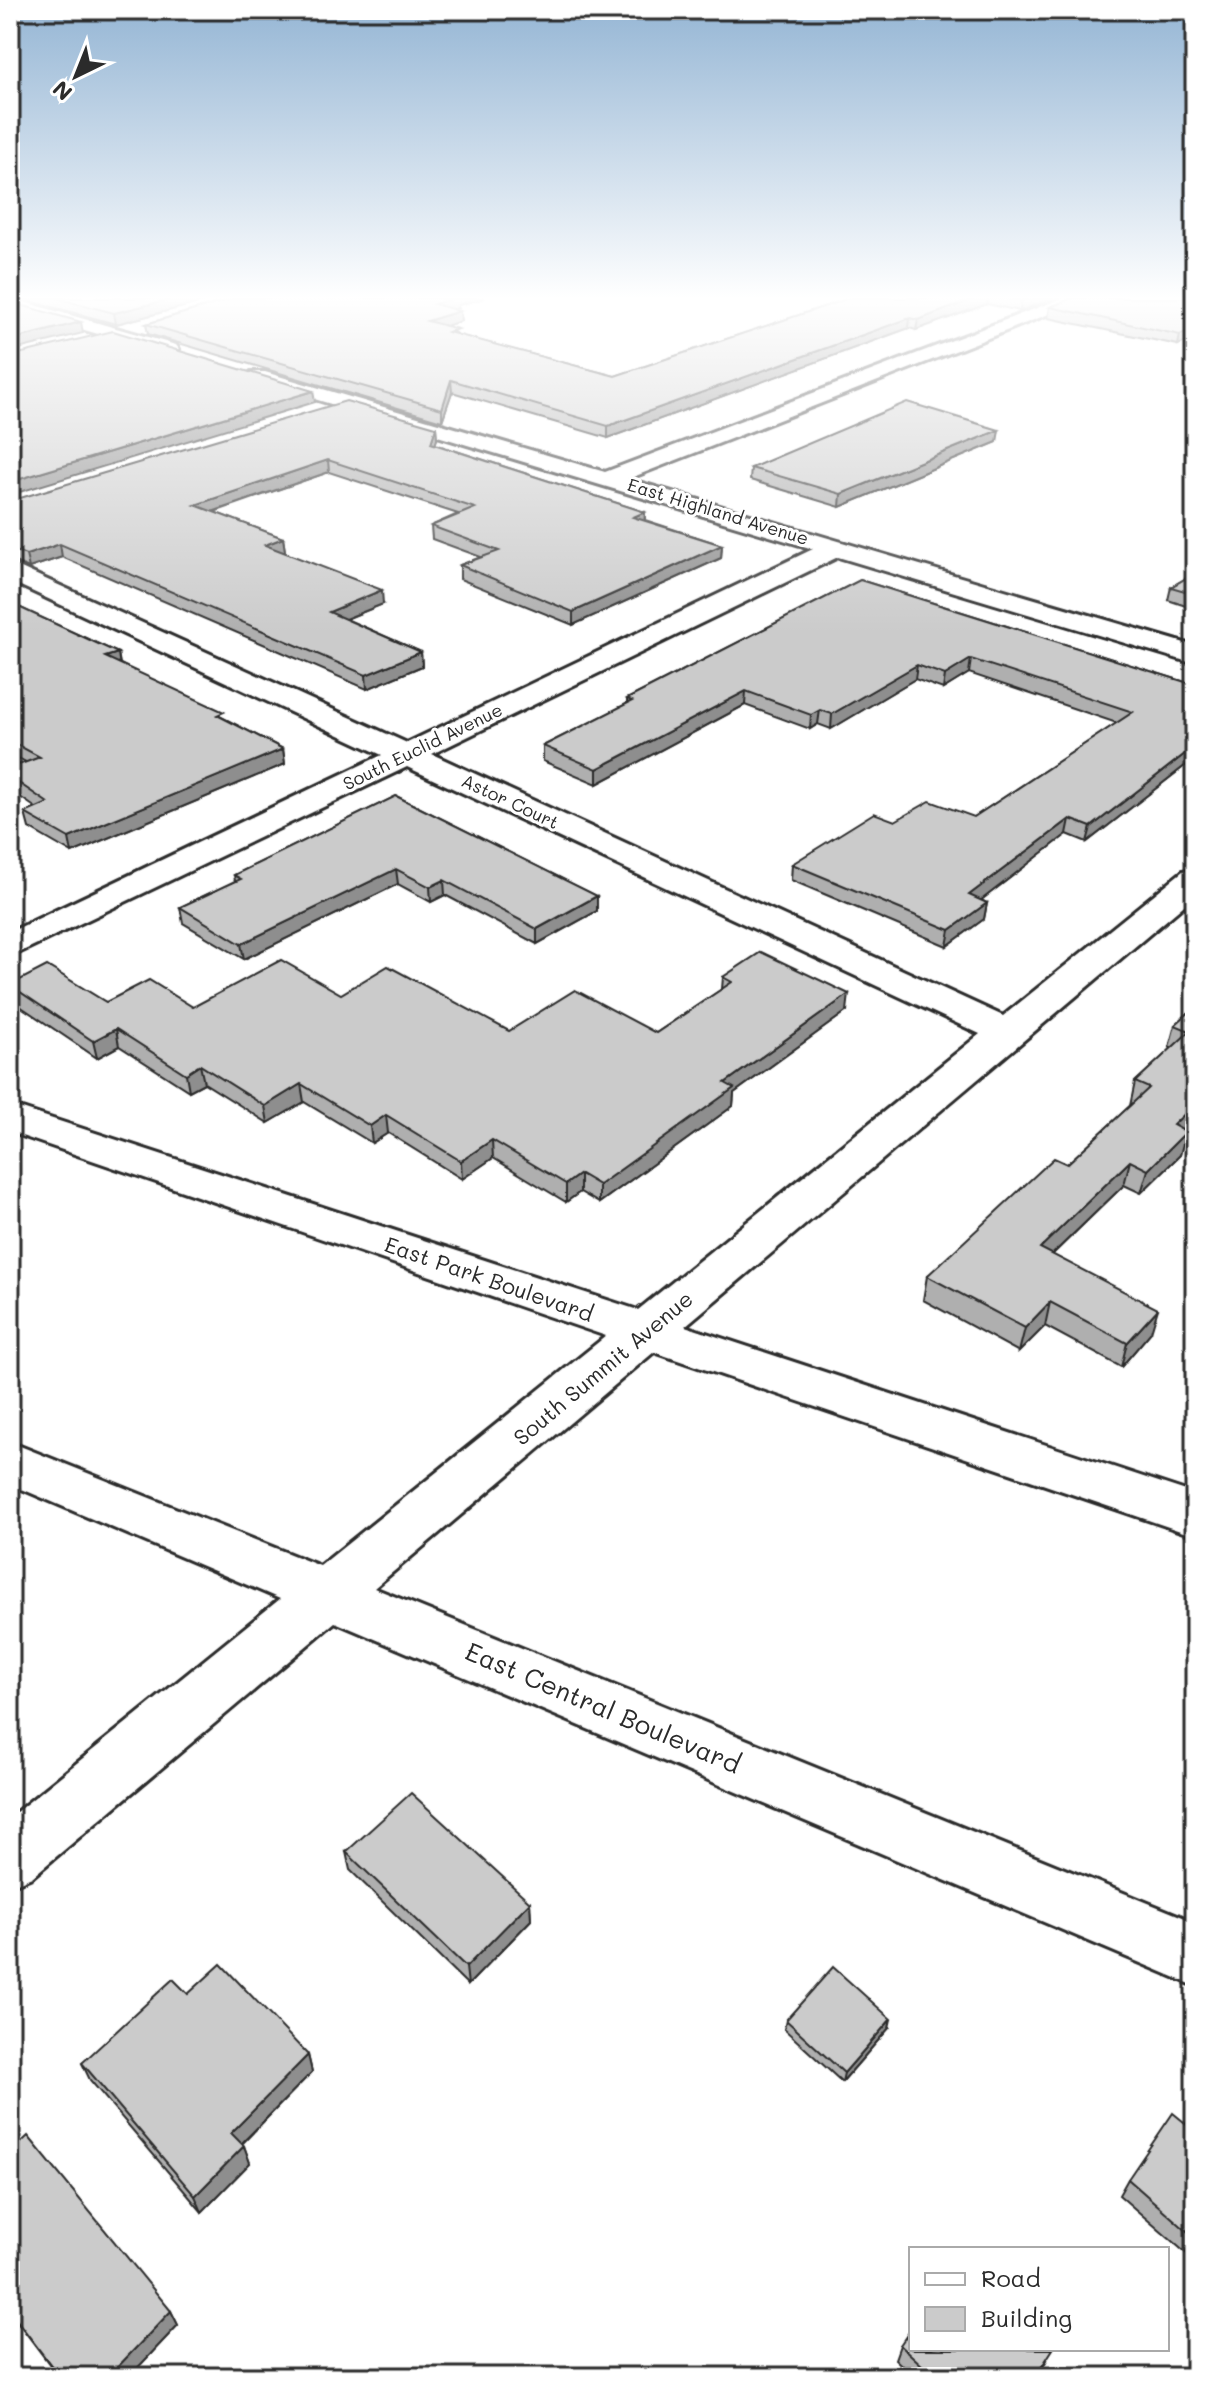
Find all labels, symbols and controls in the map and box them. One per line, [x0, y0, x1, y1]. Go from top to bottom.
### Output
north arrow [36, 36, 116, 116]
text: N [46, 75, 78, 107]
street label: East Highland Avenue [625, 472, 812, 550]
street label: South Euclid Avenue [339, 697, 506, 795]
street label: Astor Court [458, 768, 563, 834]
street label: East Park Boulevard [381, 1229, 597, 1328]
street label: South Summit Avenue [507, 1284, 698, 1451]
street label: East Central Boulevard [461, 1634, 746, 1781]
legend [909, 2247, 1169, 2351]
text: Road [981, 2262, 1041, 2293]
text: Building [981, 2302, 1072, 2333]

